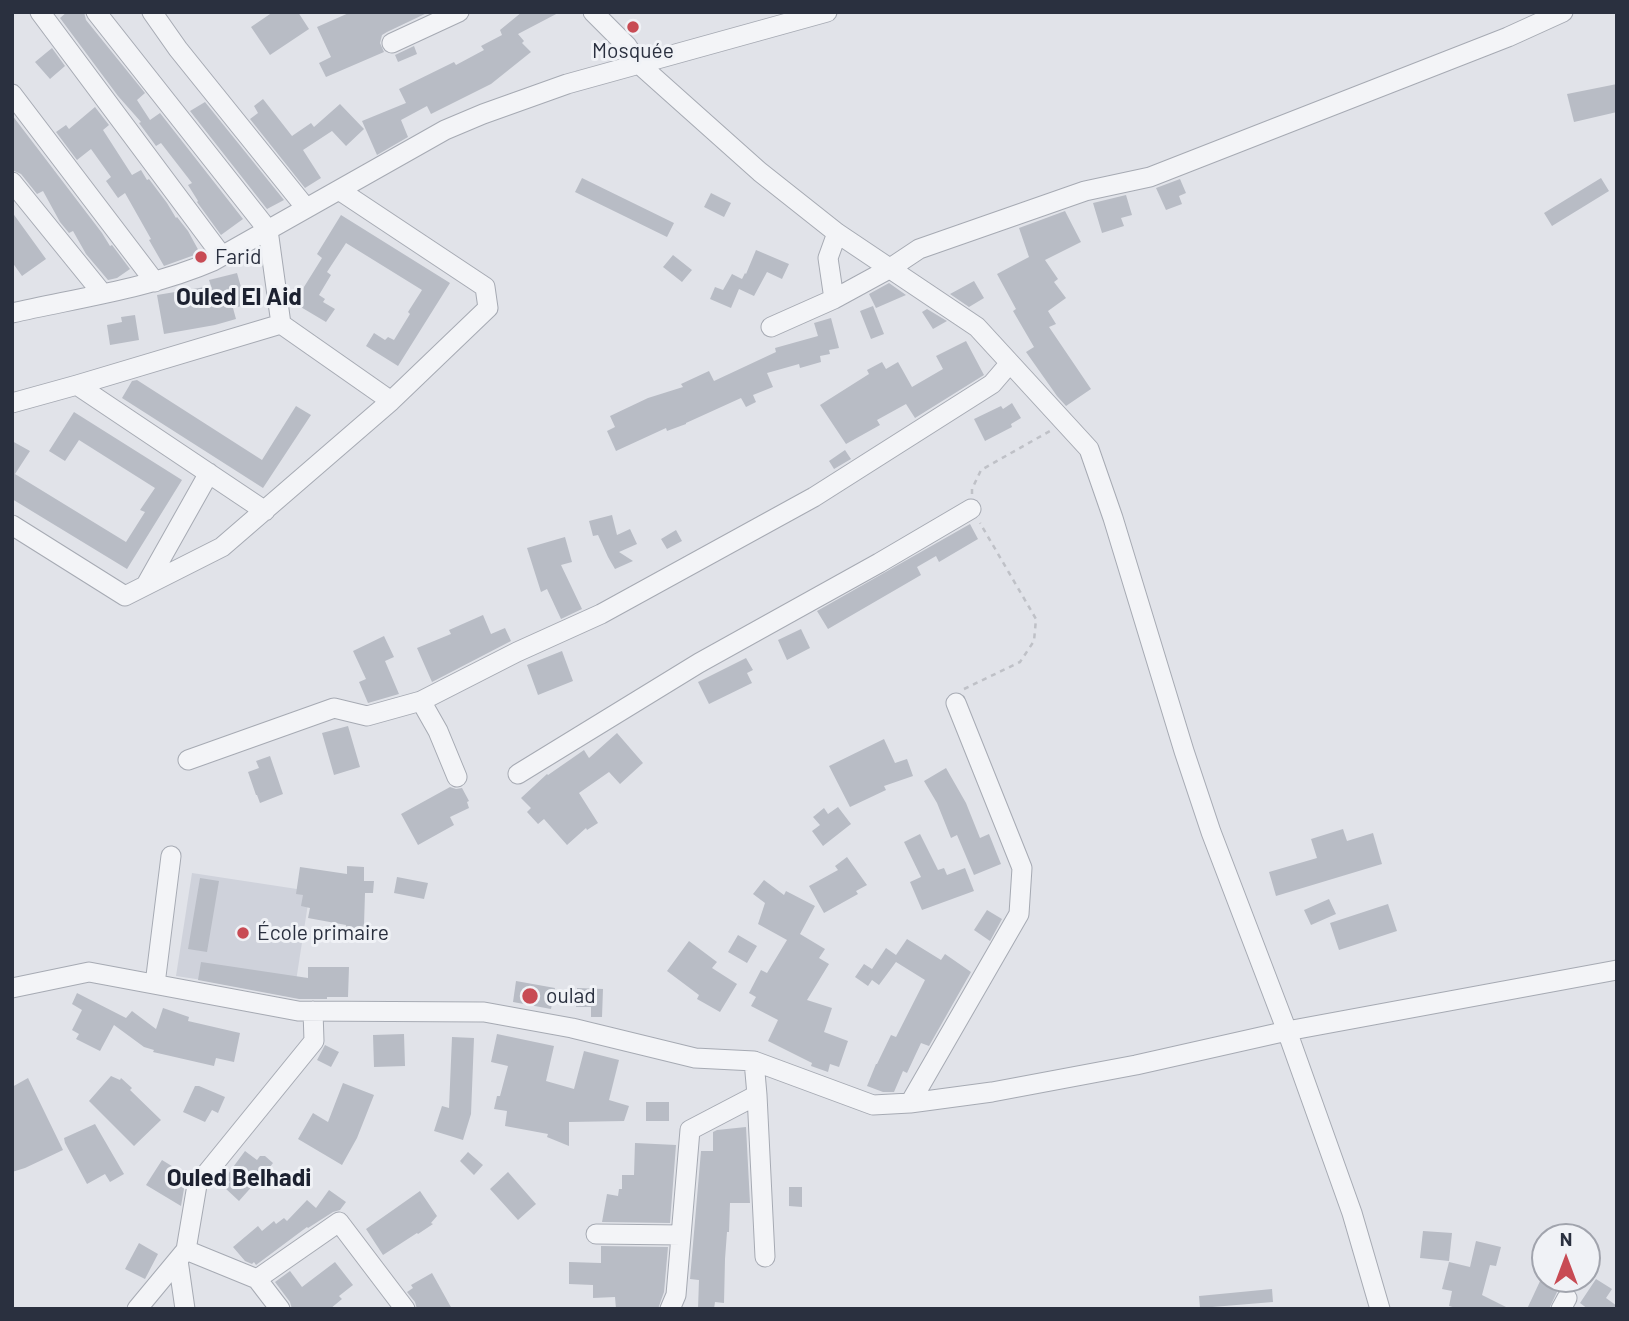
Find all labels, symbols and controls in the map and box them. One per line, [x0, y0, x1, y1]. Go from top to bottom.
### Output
marker: Mosquée [625, 19, 641, 35]
place label: Mosquée [592, 38, 674, 64]
place label: Farid [215, 244, 261, 270]
marker: Farid [193, 249, 209, 265]
district label: Ouled El Aid [176, 283, 302, 311]
place label: École primaire [257, 920, 389, 946]
marker: École primaire [235, 925, 251, 941]
place label: oulad [546, 983, 596, 1009]
marker: oulad [520, 986, 540, 1006]
district label: Ouled Belhadi [167, 1164, 311, 1192]
north arrow [1531, 1223, 1601, 1293]
text: N [1560, 1227, 1572, 1250]

